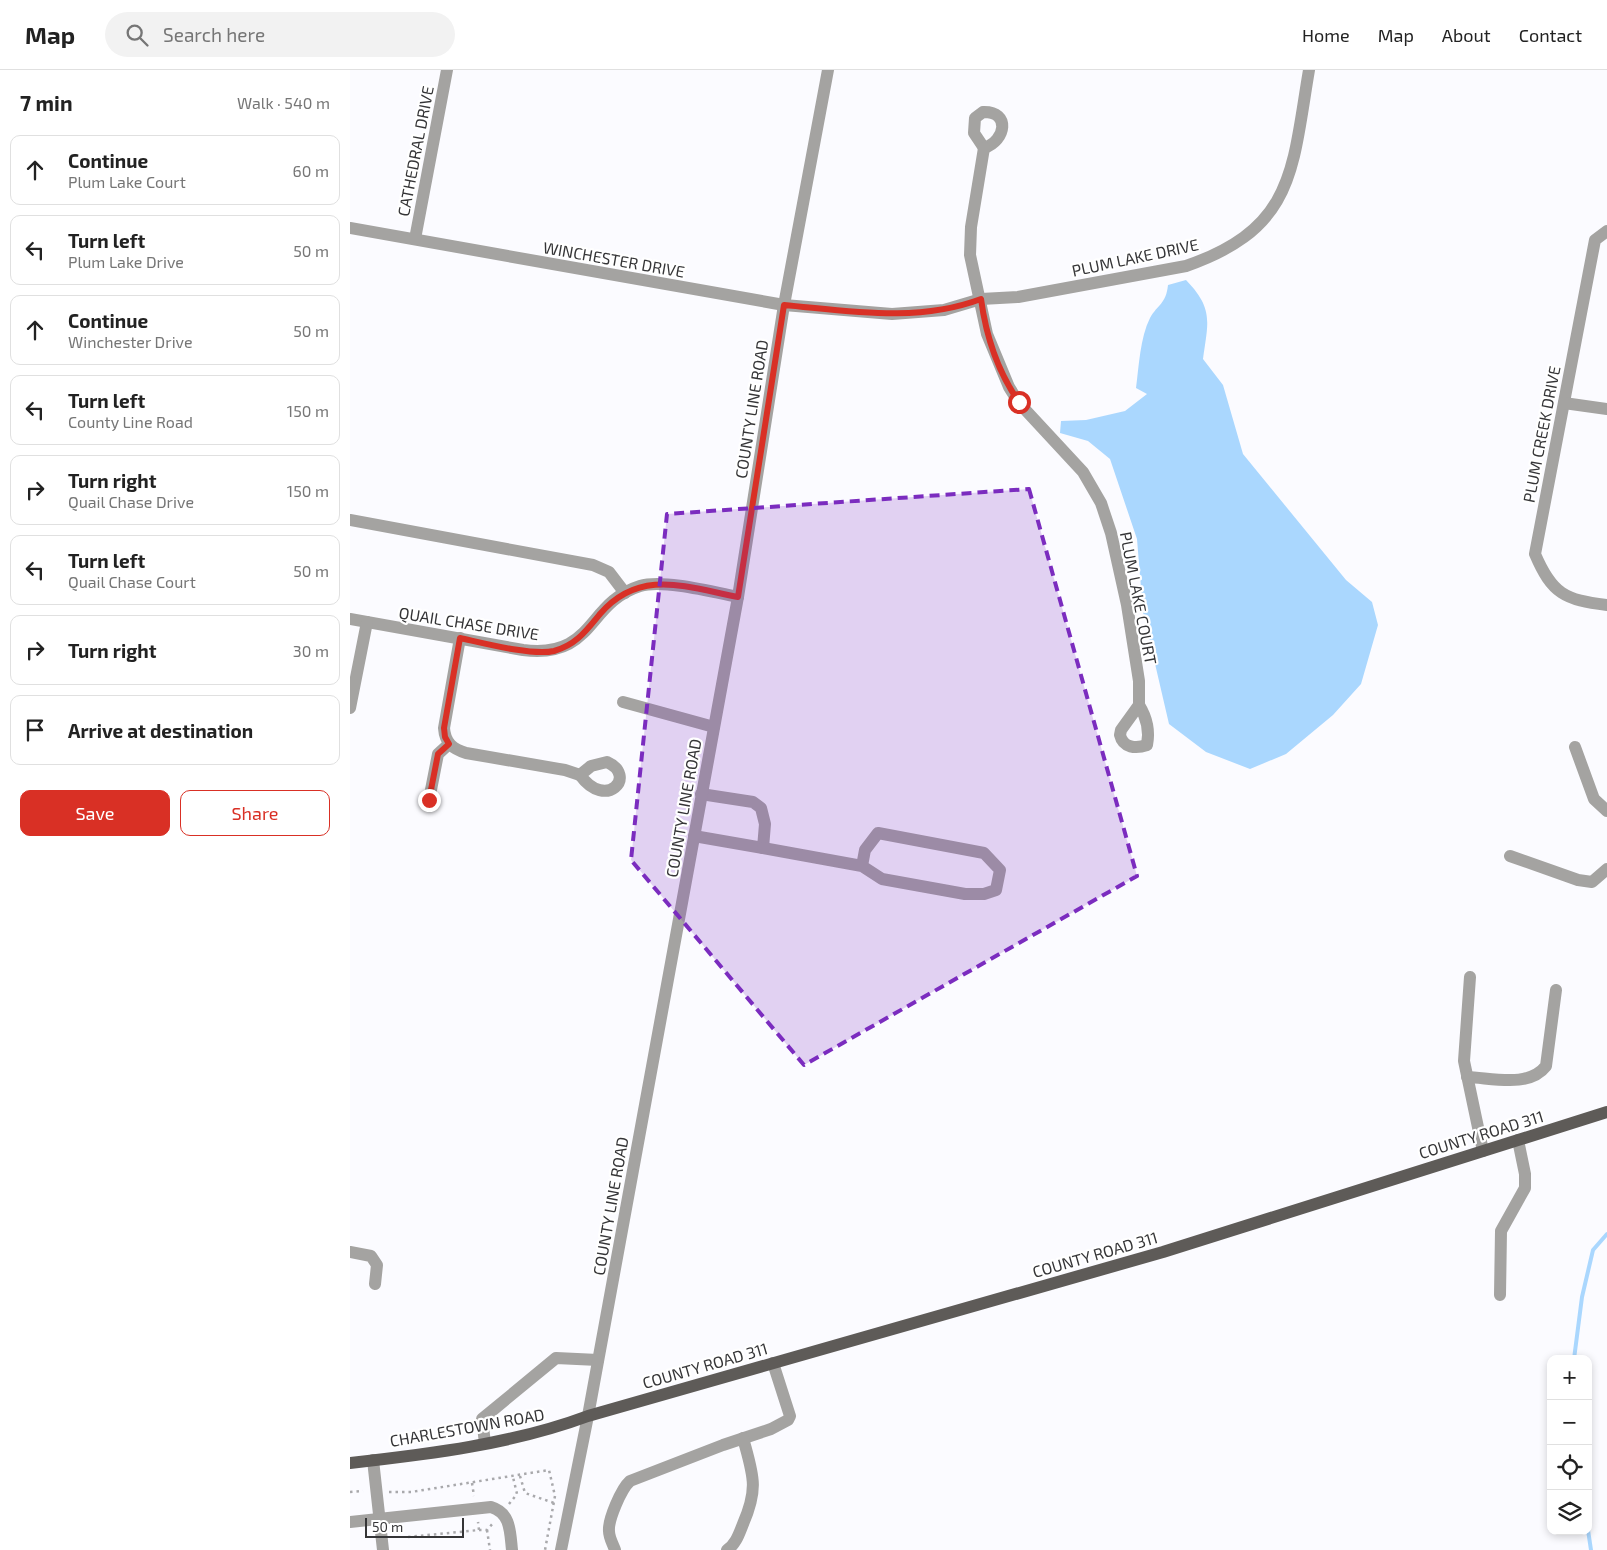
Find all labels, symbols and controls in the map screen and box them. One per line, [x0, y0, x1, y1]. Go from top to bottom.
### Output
search box [105, 12, 455, 57]
text: Map [25, 20, 75, 49]
icon: search [123, 21, 151, 49]
text: Search here [163, 23, 265, 46]
text: Home [1302, 24, 1350, 46]
text: Map [1378, 24, 1414, 46]
text: About [1442, 24, 1491, 46]
text: Contact [1519, 24, 1582, 46]
street label: CATHEDRAL DRIVE [393, 84, 437, 218]
text: 7 min [20, 90, 73, 115]
text: Walk · 540 m [237, 93, 330, 112]
text: Continue [68, 149, 148, 172]
icon: ahead [21, 156, 49, 184]
text: 60 m [293, 161, 329, 180]
text: Plum Lake Court [68, 172, 186, 191]
text: Turn left [68, 229, 145, 252]
street label: PLUM LAKE DRIVE [1070, 234, 1200, 280]
icon: left [21, 236, 49, 264]
street label: WINCHESTER DRIVE [542, 237, 686, 281]
text: 50 m [293, 241, 329, 260]
text: Plum Lake Drive [68, 252, 184, 271]
text: Continue [68, 309, 148, 332]
icon: ahead [21, 316, 49, 344]
text: 50 m [293, 321, 329, 340]
text: Winchester Drive [68, 332, 193, 351]
street label: COUNTY LINE ROAD [731, 338, 771, 480]
street label: PLUM CREEK DRIVE [1518, 364, 1564, 504]
text: Turn left [68, 389, 145, 412]
route start [1008, 391, 1031, 414]
icon: left [21, 396, 49, 424]
text: 150 m [287, 401, 329, 420]
text: County Line Road [68, 412, 193, 431]
text: Turn right [68, 469, 156, 492]
icon: right [21, 476, 49, 504]
text: 150 m [287, 481, 329, 500]
text: Quail Chase Drive [68, 492, 194, 511]
street label: PLUM LAKE COURT [1117, 530, 1161, 666]
text: Turn left [68, 549, 145, 572]
icon: left [21, 556, 49, 584]
text: 50 m [293, 561, 329, 580]
text: Quail Chase Court [68, 572, 196, 591]
street label: QUAIL CHASE DRIVE [397, 603, 540, 644]
icon: right [21, 636, 49, 664]
text: Turn right [68, 639, 156, 662]
text: 30 m [293, 641, 329, 660]
icon: arrive [21, 716, 49, 744]
text: Arrive at destination [68, 719, 253, 742]
street label: COUNTY LINE ROAD [661, 737, 705, 879]
route end [418, 789, 441, 812]
button: Save [20, 790, 170, 836]
button: Share [180, 790, 330, 836]
street label: COUNTY ROAD 311 [1416, 1106, 1546, 1162]
street label: COUNTY LINE ROAD [588, 1135, 632, 1277]
street label: COUNTY ROAD 311 [1030, 1227, 1160, 1281]
street label: COUNTY ROAD 311 [640, 1338, 770, 1392]
map controls [1547, 1355, 1592, 1535]
button: + [1547, 1355, 1592, 1400]
button: − [1547, 1400, 1592, 1445]
street label: CHARLESTOWN ROAD [388, 1404, 546, 1450]
button: locate [1547, 1445, 1592, 1490]
button: layers [1547, 1490, 1592, 1535]
scale bar [365, 1515, 464, 1538]
text: 50 m [372, 1518, 403, 1535]

